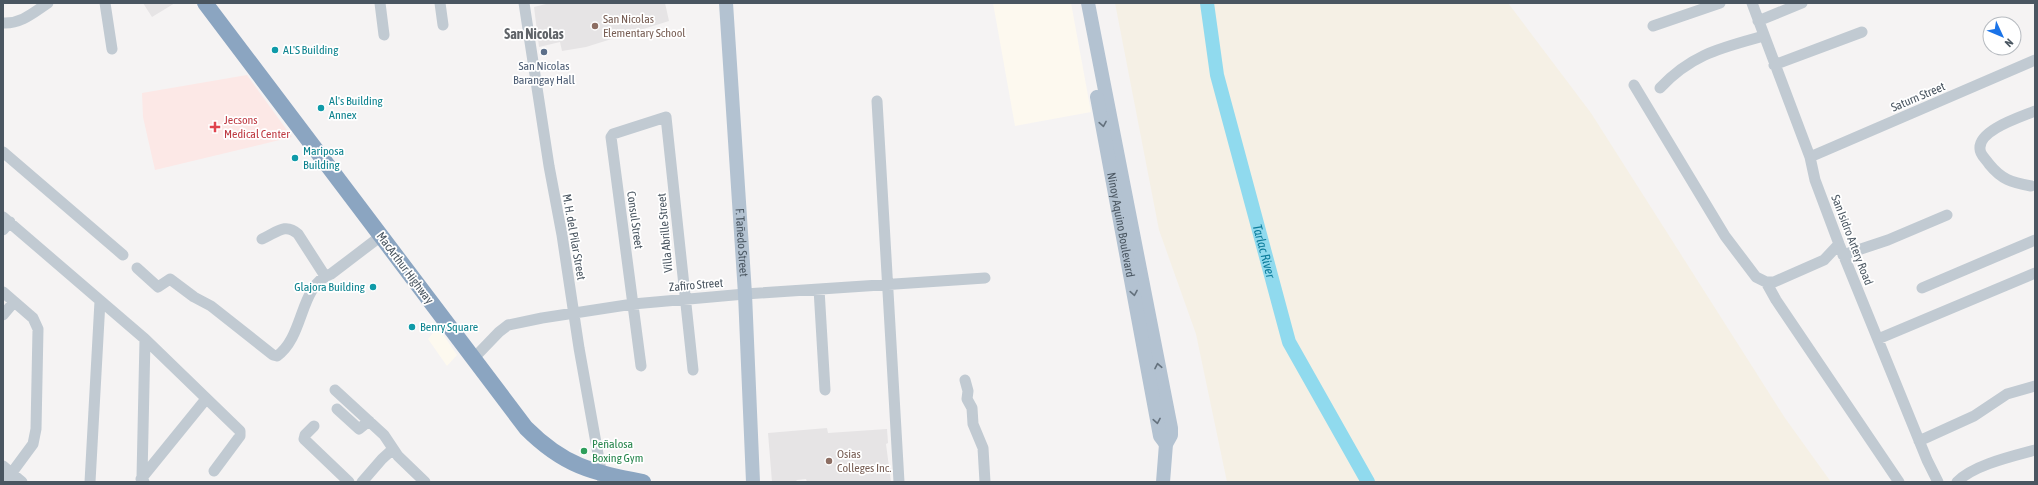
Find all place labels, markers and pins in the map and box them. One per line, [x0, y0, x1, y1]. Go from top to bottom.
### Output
place label: San Nicolas Elementary School [603, 12, 686, 40]
marker: San Nicolas Elementary School [590, 21, 600, 31]
place label: AL'S Building [283, 43, 339, 57]
marker: AL'S Building [270, 45, 280, 55]
marker: San Nicolas Barangay Hall [539, 47, 549, 57]
place label: San Nicolas Barangay Hall [513, 59, 576, 87]
place label: Al's Building Annex [329, 94, 383, 122]
marker: Al's Building Annex [316, 103, 326, 113]
place label: Jecsons Medical Center [224, 113, 290, 141]
marker: Jecsons Medical Center [209, 121, 221, 133]
place label: Mariposa Building [303, 144, 344, 172]
marker: Mariposa Building [290, 153, 300, 163]
place label: Glajora Building [294, 280, 366, 294]
marker: Glajora Building [368, 282, 378, 292]
place label: Benry Square [420, 320, 478, 334]
marker: Benry Square [407, 322, 417, 332]
place label: Peñalosa Boxing Gym [592, 437, 643, 465]
marker: Peñalosa Boxing Gym [579, 446, 589, 456]
place label: Osias Colleges Inc. [837, 447, 891, 475]
marker: Osias Colleges Inc. [824, 456, 834, 466]

